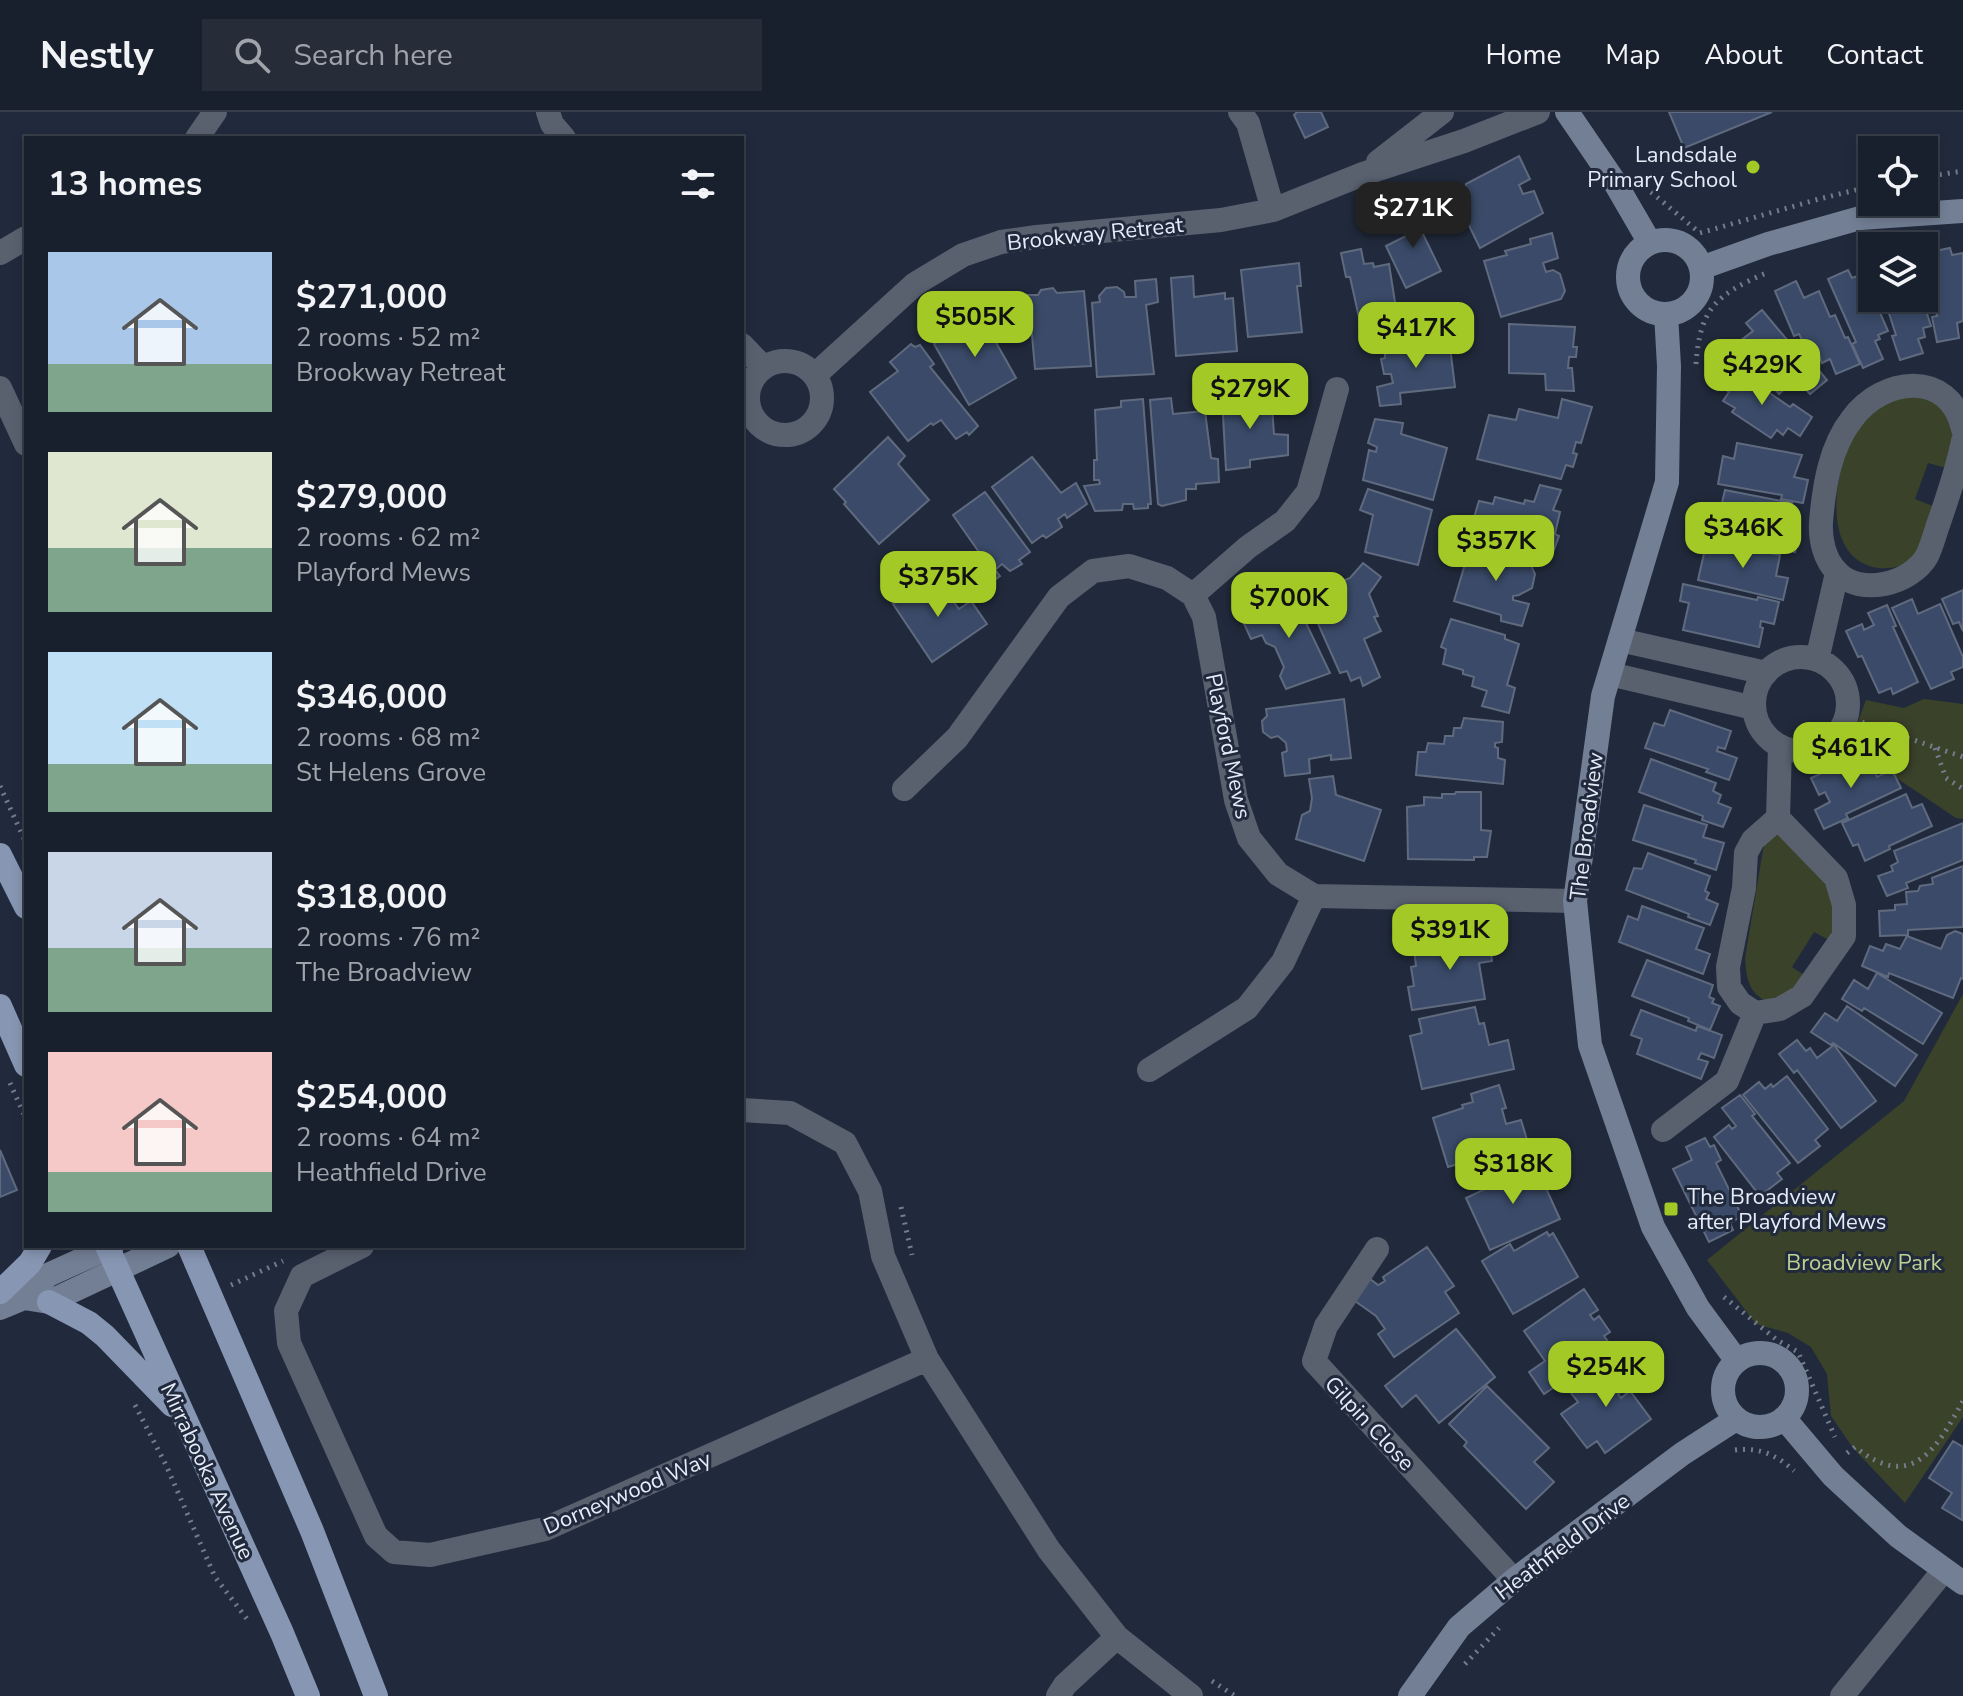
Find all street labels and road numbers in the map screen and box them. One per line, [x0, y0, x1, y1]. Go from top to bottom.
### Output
street label: Brookway Retreat [1005, 210, 1185, 258]
street label: Playford Mews [1198, 671, 1258, 822]
street label: The Broadview [1563, 750, 1611, 902]
street label: Gilpin Close [1318, 1370, 1421, 1478]
street label: Mirrabooka Avenue [153, 1378, 261, 1565]
street label: Dorneywood Way [539, 1444, 716, 1542]
street label: Heathfield Drive [1489, 1486, 1636, 1607]

